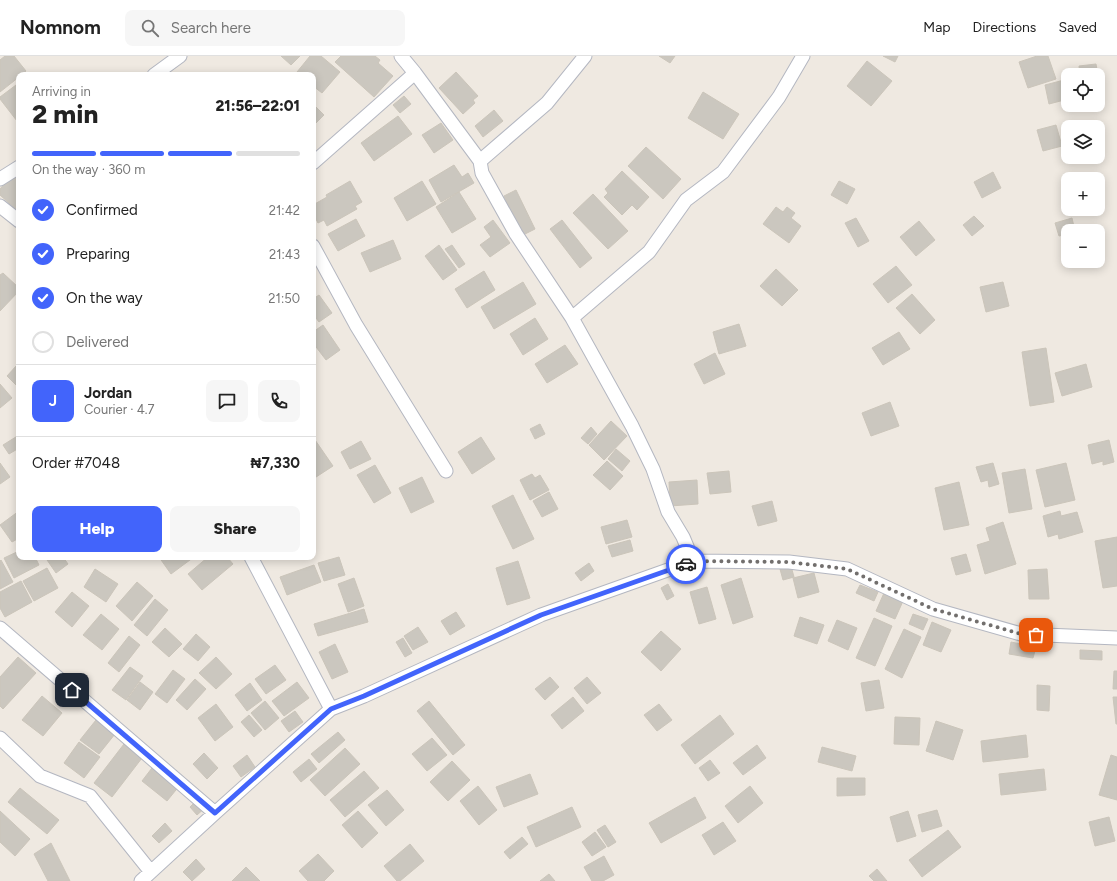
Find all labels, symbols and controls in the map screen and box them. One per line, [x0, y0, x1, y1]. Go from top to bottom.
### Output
search box [125, 10, 405, 46]
text: Nomnom [20, 16, 101, 39]
icon: search [139, 17, 161, 39]
text: Search here [171, 19, 251, 37]
text: Map [923, 19, 951, 36]
text: Directions [973, 19, 1036, 36]
text: Saved [1058, 19, 1097, 36]
map controls [1061, 68, 1105, 268]
button: locate [1061, 68, 1105, 112]
text: Arriving in [32, 84, 91, 99]
text: 21:56–22:01 [215, 97, 300, 115]
text: 2 min [32, 98, 98, 130]
button: layers [1061, 120, 1105, 164]
text: On the way · 360 m [32, 162, 145, 177]
button: + [1061, 172, 1105, 216]
icon: check [32, 199, 54, 221]
text: Confirmed [66, 201, 138, 219]
text: 21:42 [269, 203, 300, 218]
button: − [1061, 224, 1105, 268]
icon: check [32, 243, 54, 265]
text: Preparing [66, 245, 130, 263]
text: 21:43 [269, 247, 300, 262]
icon: check [32, 287, 54, 309]
text: On the way [66, 289, 143, 307]
text: 21:50 [268, 291, 300, 306]
text: Delivered [66, 333, 129, 351]
button: chat [206, 380, 248, 422]
button: phone [258, 380, 300, 422]
text: Jordan [84, 384, 132, 402]
text: J [49, 392, 57, 410]
text: Courier · 4.7 [84, 402, 155, 417]
text: Order #7048 [32, 454, 120, 472]
text: ₦7,330 [251, 454, 300, 472]
button: Help [32, 506, 162, 552]
button: Share [170, 506, 300, 552]
courier [666, 544, 706, 584]
icon: car [675, 553, 697, 575]
pin [1019, 618, 1053, 652]
icon: bag [1025, 624, 1047, 646]
pin [55, 673, 89, 707]
icon: home [61, 679, 83, 701]

